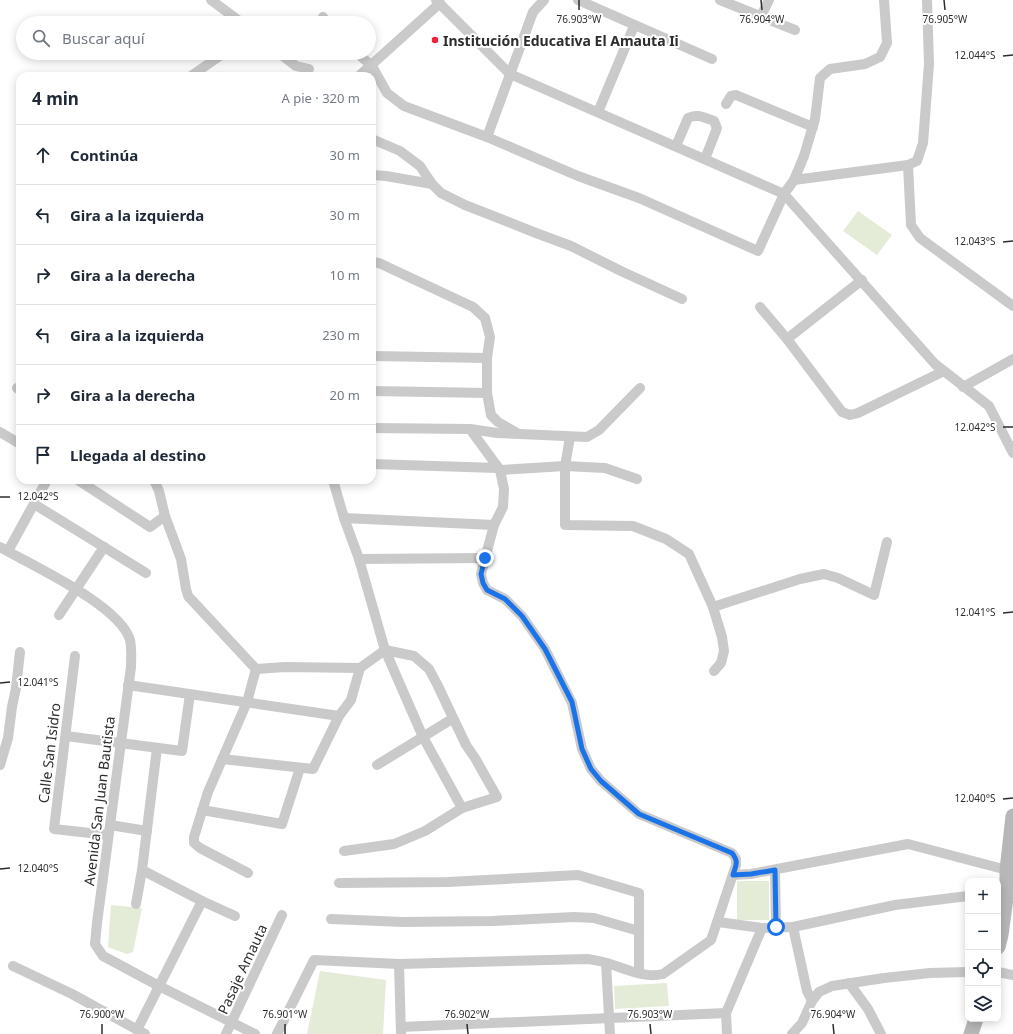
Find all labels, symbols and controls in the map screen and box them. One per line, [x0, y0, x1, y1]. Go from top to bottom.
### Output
text: 76.903°W [557, 12, 602, 26]
text: 76.904°W [740, 12, 785, 26]
text: 76.905°W [923, 12, 968, 26]
search box [16, 16, 376, 60]
icon: search [30, 27, 52, 49]
text: Buscar aquí [62, 28, 145, 48]
place label: Institución Educativa El Amauta Ii [443, 31, 679, 50]
marker: Institución Educativa El Amauta Ii [430, 35, 440, 45]
text: 12.044°S [954, 48, 996, 62]
text: 4 min [32, 87, 79, 110]
text: A pie · 320 m [282, 89, 360, 107]
icon: ahead [32, 144, 54, 166]
text: Continúa [70, 145, 138, 165]
text: 30 m [330, 146, 360, 164]
icon: left [32, 204, 54, 226]
text: Gira a la izquierda [70, 205, 204, 225]
text: 30 m [330, 206, 360, 224]
text: 12.043°S [954, 234, 996, 248]
icon: right [32, 264, 54, 286]
text: Gira a la derecha [70, 265, 195, 285]
text: 10 m [330, 266, 360, 284]
icon: left [32, 324, 54, 346]
text: Gira a la izquierda [70, 325, 204, 345]
text: 230 m [322, 326, 360, 344]
icon: right [32, 384, 54, 406]
text: Gira a la derecha [70, 385, 195, 405]
text: 20 m [330, 386, 360, 404]
text: 12.042°S [954, 420, 996, 434]
icon: arrive [32, 444, 54, 466]
text: Llegada al destino [70, 445, 206, 465]
text: 12.042°S [17, 489, 59, 503]
route end [476, 549, 494, 567]
text: 12.041°S [954, 605, 996, 619]
text: 12.041°S [17, 675, 59, 689]
street label: Calle San Isidro [33, 702, 65, 804]
street label: Avenida San Juan Bautista [79, 715, 119, 887]
text: 12.040°S [954, 791, 996, 805]
text: 12.040°S [17, 861, 59, 875]
map controls [965, 878, 1001, 1022]
button: + [965, 878, 1001, 914]
button: − [965, 914, 1001, 950]
route start [767, 918, 785, 936]
street label: Pasaje Amauta [213, 921, 271, 1017]
button: locate [965, 950, 1001, 986]
button: layers [965, 986, 1001, 1022]
text: 76.900°W [80, 1007, 125, 1021]
text: 76.901°W [263, 1007, 308, 1021]
text: 76.902°W [445, 1007, 490, 1021]
text: 76.903°W [628, 1007, 673, 1021]
text: 76.904°W [811, 1007, 856, 1021]

